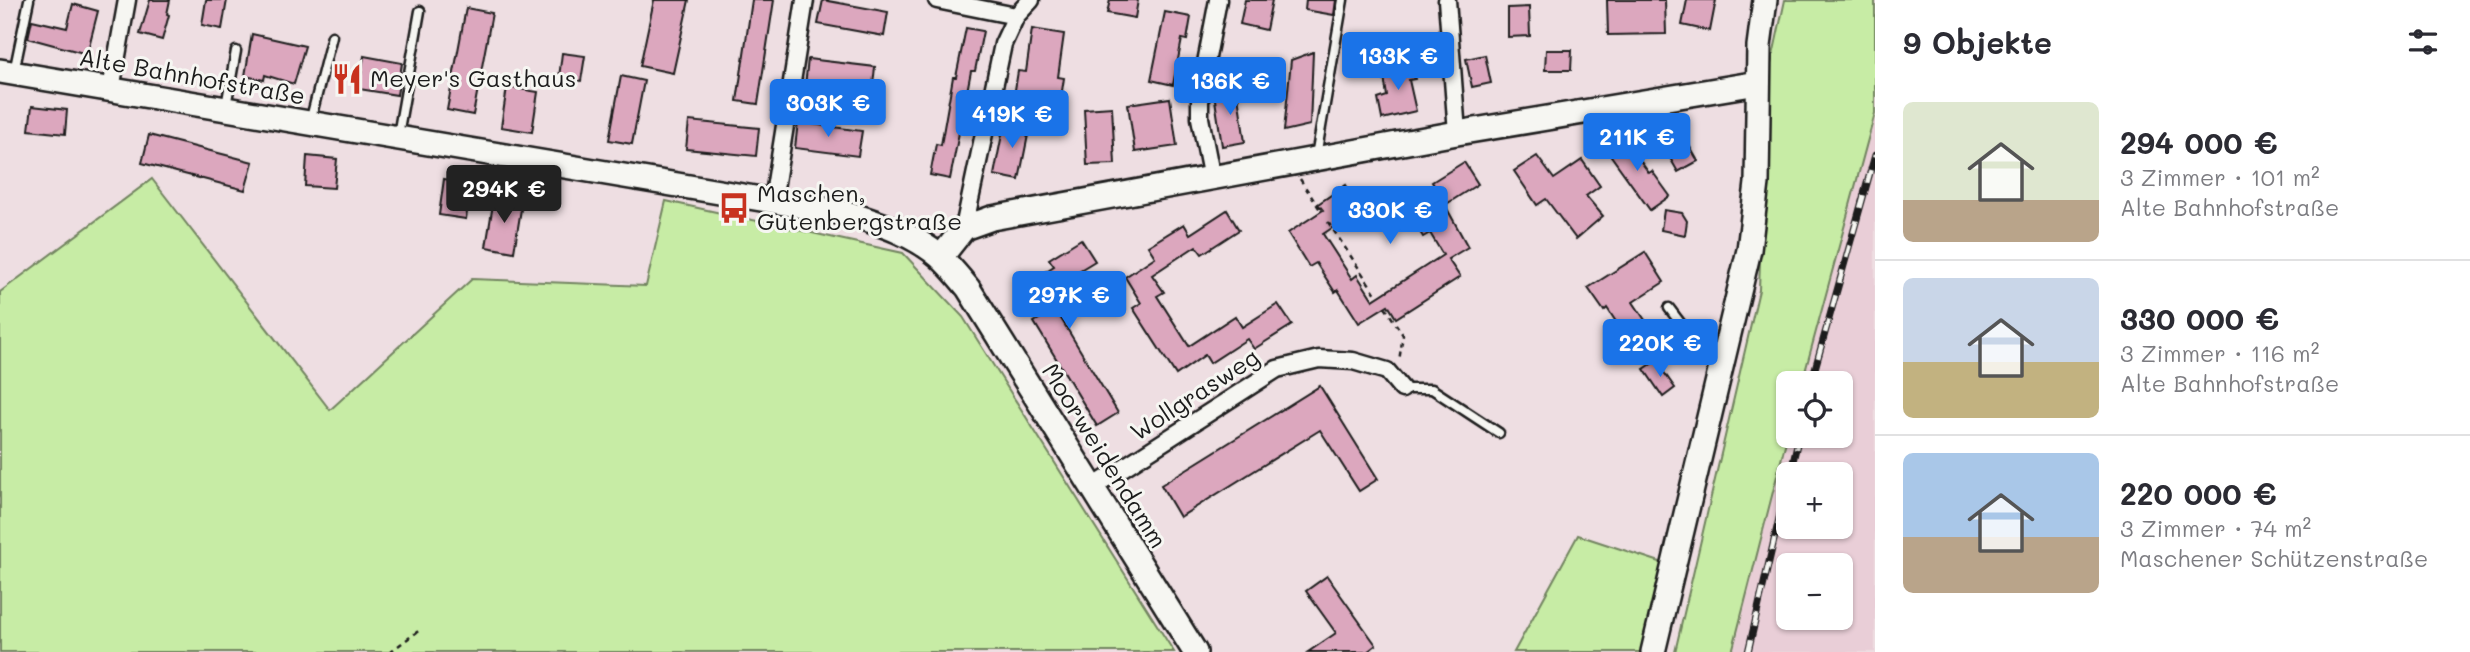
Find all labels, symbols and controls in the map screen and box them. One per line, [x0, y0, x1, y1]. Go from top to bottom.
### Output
text: 9 Objekte [1903, 22, 2052, 62]
icon: filters [2404, 23, 2442, 61]
pin: 133K € [1341, 32, 1455, 92]
street label: Alte Bahnhofstraße [77, 40, 308, 111]
text: 133K € [1358, 40, 1438, 70]
pin: 136K € [1173, 58, 1287, 117]
restaurant icon: Meyer's Gasthaus [330, 62, 364, 96]
place label: Meyer's Gasthaus [370, 62, 576, 93]
text: 136K € [1190, 65, 1270, 95]
pin: 303K € [771, 80, 885, 139]
text: 303K € [786, 87, 870, 117]
pin: 419K € [955, 90, 1069, 150]
text: 419K € [972, 98, 1052, 128]
pin: 211K € [1580, 114, 1694, 173]
text: 211K € [1599, 121, 1675, 151]
text: 294 000 € [2120, 122, 2278, 162]
icon: home [1959, 130, 2043, 214]
text: 3 Zimmer · 101 m² [2120, 162, 2320, 192]
pin: 294K € [447, 166, 561, 225]
text: 294K € [462, 173, 546, 203]
place label: Maschen, Gutenbergstraße [757, 177, 962, 236]
pin: 330K € [1333, 187, 1447, 246]
bus stop icon: Maschen, Gutenbergstraße [717, 191, 751, 225]
text: Alte Bahnhofstraße [2120, 192, 2339, 222]
text: 330K € [1348, 194, 1432, 224]
pin: 297K € [1012, 272, 1126, 331]
text: 297K € [1028, 279, 1110, 309]
text: 330 000 € [2120, 298, 2279, 338]
icon: home [1959, 306, 2043, 390]
pin: 220K € [1603, 320, 1717, 379]
text: 220K € [1619, 327, 1701, 357]
text: 3 Zimmer · 116 m² [2120, 338, 2319, 368]
street label: Wollgrasweg [1124, 341, 1264, 447]
street label: Moorweidendamm [1036, 357, 1175, 553]
text: Alte Bahnhofstraße [2120, 368, 2339, 398]
map controls [1776, 371, 1853, 630]
button: locate [1776, 371, 1853, 448]
button: + [1776, 462, 1853, 539]
text: 220 000 € [2120, 473, 2277, 513]
icon: home [1959, 481, 2043, 565]
text: 3 Zimmer · 74 m² [2120, 513, 2311, 543]
text: Maschener Schützenstraße [2120, 543, 2428, 573]
button: − [1776, 553, 1853, 630]

